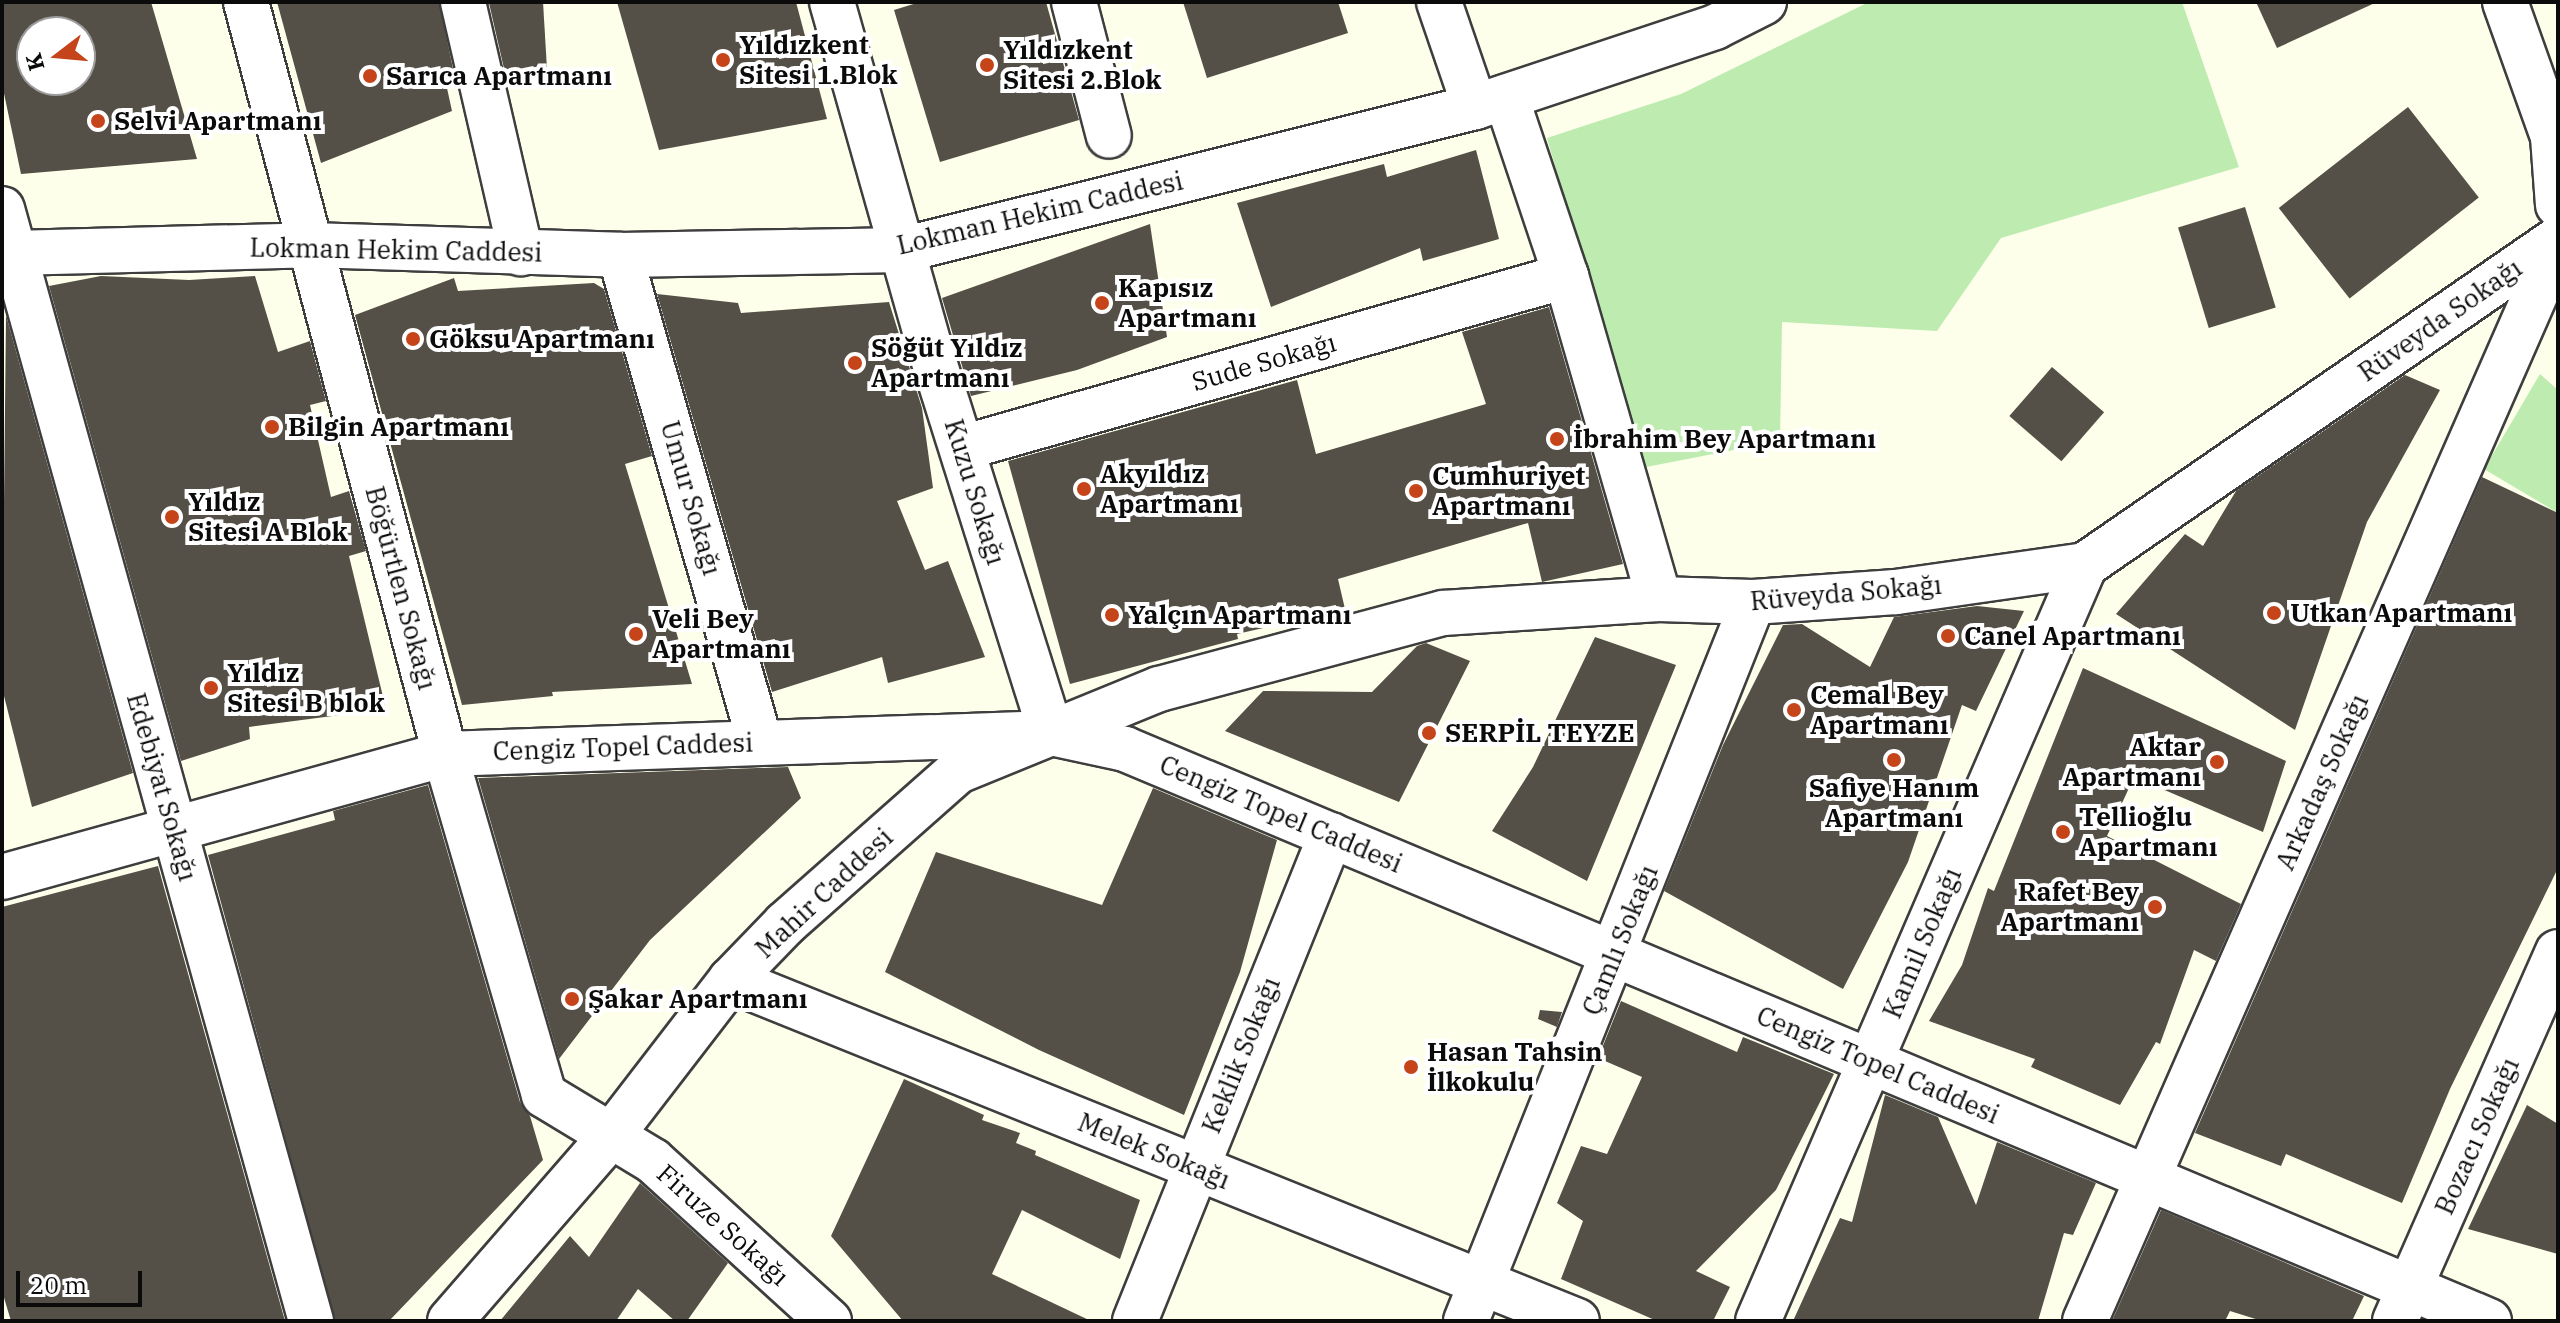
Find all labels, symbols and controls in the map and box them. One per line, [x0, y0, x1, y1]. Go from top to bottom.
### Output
north arrow [16, 16, 96, 96]
place label: Yıldızkent Sitesi 1.Blok [739, 29, 897, 90]
place label: Yıldızkent Sitesi 2.Blok [1003, 34, 1161, 96]
text: K [18, 50, 51, 74]
marker: Yıldızkent Sitesi 1.Blok [714, 51, 732, 69]
marker: Yıldızkent Sitesi 2.Blok [978, 56, 996, 74]
place label: Sarıca Apartmanı [386, 60, 612, 92]
marker: Sarıca Apartmanı [361, 67, 379, 85]
place label: Selvi Apartmanı [114, 105, 321, 137]
marker: Selvi Apartmanı [89, 112, 107, 130]
street label: Lokman Hekim Caddesi [894, 165, 1186, 261]
street label: Lokman Hekim Caddesi [249, 232, 543, 268]
street label: Rüveyda Sokağı [2352, 252, 2528, 388]
place label: Kapısız Apartmanı [1118, 272, 1256, 334]
marker: Kapısız Apartmanı [1093, 294, 1111, 312]
place label: Göksu Apartmanı [429, 323, 655, 355]
street label: Sude Sokağı [1188, 327, 1340, 397]
marker: Göksu Apartmanı [404, 330, 422, 348]
place label: Söğüt Yıldız Apartmanı [871, 332, 1022, 394]
marker: Söğüt Yıldız Apartmanı [846, 354, 864, 372]
place label: Bilgin Apartmanı [288, 411, 509, 443]
street label: Kuzu Sokağı [938, 415, 1012, 569]
street label: Umur Sokağı [654, 417, 728, 579]
marker: Bilgin Apartmanı [263, 418, 281, 436]
place label: İbrahim Bey Apartmanı [1573, 423, 1876, 455]
marker: İbrahim Bey Apartmanı [1548, 430, 1566, 448]
place label: Akyıldız Apartmanı [1100, 458, 1238, 520]
place label: Cumhuriyet Apartmanı [1432, 460, 1585, 522]
marker: Akyıldız Apartmanı [1075, 480, 1093, 498]
marker: Cumhuriyet Apartmanı [1407, 482, 1425, 500]
street label: Böğürtlen Sokağı [359, 483, 443, 693]
place label: Yıldız Sitesi A Blok [188, 486, 348, 548]
marker: Yıldız Sitesi A Blok [163, 508, 181, 526]
street label: Rüveyda Sokağı [1749, 569, 1943, 617]
place label: Utkan Apartmanı [2290, 597, 2512, 629]
place label: Yalçın Apartmanı [1128, 599, 1351, 631]
place label: Veli Bey Apartmanı [652, 603, 790, 664]
marker: Utkan Apartmanı [2265, 604, 2283, 622]
marker: Yalçın Apartmanı [1103, 606, 1121, 624]
place label: Canel Apartmanı [1964, 620, 2181, 652]
marker: Veli Bey Apartmanı [627, 625, 645, 643]
marker: Canel Apartmanı [1939, 627, 1957, 645]
place label: Yıldız Sitesi B blok [227, 657, 385, 718]
marker: Yıldız Sitesi B blok [202, 679, 220, 697]
place label: Cemal Bey Apartmanı [1810, 679, 1948, 740]
street label: Edebiyat Sokağı [120, 689, 204, 885]
street label: Arkadaş Sokağı [2269, 689, 2375, 875]
marker: Cemal Bey Apartmanı [1785, 701, 1803, 719]
place label: SERPİL TEYZE [1445, 717, 1635, 749]
marker: SERPİL TEYZE [1420, 724, 1438, 742]
street label: Cengiz Topel Caddesi [492, 727, 754, 767]
place label: Aktar Apartmanı [2063, 731, 2201, 792]
street label: Cengiz Topel Caddesi [1155, 749, 1407, 879]
marker: Safiye Hanım Apartmanı [1885, 751, 1903, 769]
marker: Aktar Apartmanı [2208, 753, 2226, 771]
place label: Safiye Hanım Apartmanı [1809, 772, 1979, 834]
place label: Tellioğlu Apartmanı [2079, 801, 2217, 862]
street label: Mahir Caddesi [749, 822, 899, 964]
marker: Tellioğlu Apartmanı [2054, 823, 2072, 841]
street label: Çamlı Sokağı [1576, 860, 1664, 1020]
street label: Kamil Sokağı [1876, 863, 1968, 1023]
place label: Rafet Bey Apartmanı [2001, 876, 2139, 938]
marker: Rafet Bey Apartmanı [2146, 898, 2164, 916]
street label: Keklik Sokağı [1196, 972, 1286, 1138]
place label: Şakar Apartmanı [588, 983, 807, 1015]
marker: Şakar Apartmanı [563, 990, 581, 1008]
street label: Cengiz Topel Caddesi [1752, 1000, 2004, 1130]
place label: Hasan Tahsin İlkokulu [1427, 1036, 1603, 1098]
street label: Bozacı Sokağı [2428, 1053, 2526, 1219]
marker: Hasan Tahsin İlkokulu [1402, 1058, 1420, 1076]
street label: Melek Sokağı [1073, 1106, 1235, 1196]
street label: Firuze Sokağı [651, 1158, 795, 1292]
scale bar [20, 1255, 146, 1305]
text: 20 m [30, 1269, 87, 1301]

